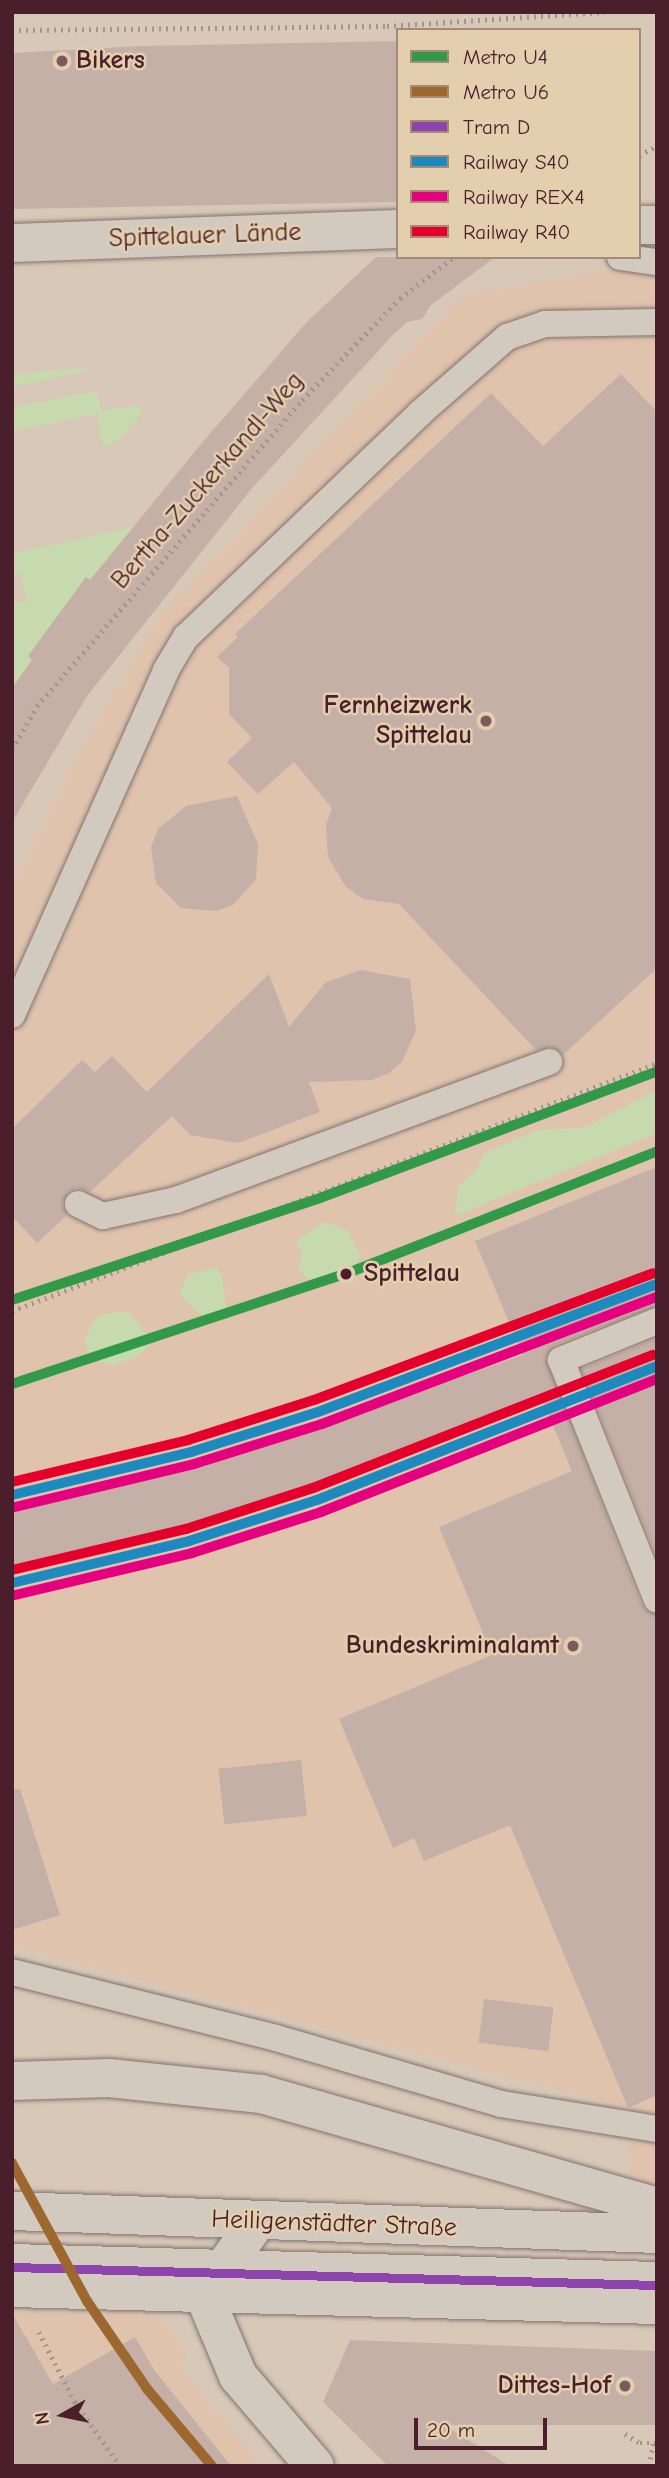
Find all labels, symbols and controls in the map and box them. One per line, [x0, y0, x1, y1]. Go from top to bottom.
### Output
legend [396, 28, 641, 259]
place label: Bikers [76, 45, 145, 77]
text: Metro U4 [463, 45, 548, 69]
marker: Bikers [54, 53, 70, 69]
text: Metro U6 [463, 80, 549, 104]
text: Tram D [463, 115, 530, 139]
text: Railway S40 [463, 150, 569, 174]
text: Railway REX4 [463, 185, 585, 209]
street label: Spittelauer Lände [108, 217, 302, 255]
text: Railway R40 [463, 220, 570, 244]
street label: Bertha-Zuckerkandl-Weg [105, 366, 311, 596]
place label: Fernheizwerk Spittelau [324, 690, 472, 752]
marker: Fernheizwerk Spittelau [478, 713, 494, 729]
place label: Spittelau [364, 1258, 460, 1290]
marker: Spittelau [335, 1263, 357, 1285]
place label: Bundeskriminalamt [346, 1630, 559, 1662]
marker: Bundeskriminalamt [565, 1638, 581, 1654]
street label: Heiligenstädter Straße [211, 2204, 457, 2244]
place label: Dittes-Hof [497, 2370, 611, 2402]
marker: Dittes-Hof [617, 2378, 633, 2394]
north arrow [28, 2380, 98, 2450]
scale bar [417, 2404, 550, 2448]
text: N [30, 2410, 54, 2426]
text: 20 m [427, 2418, 475, 2442]

